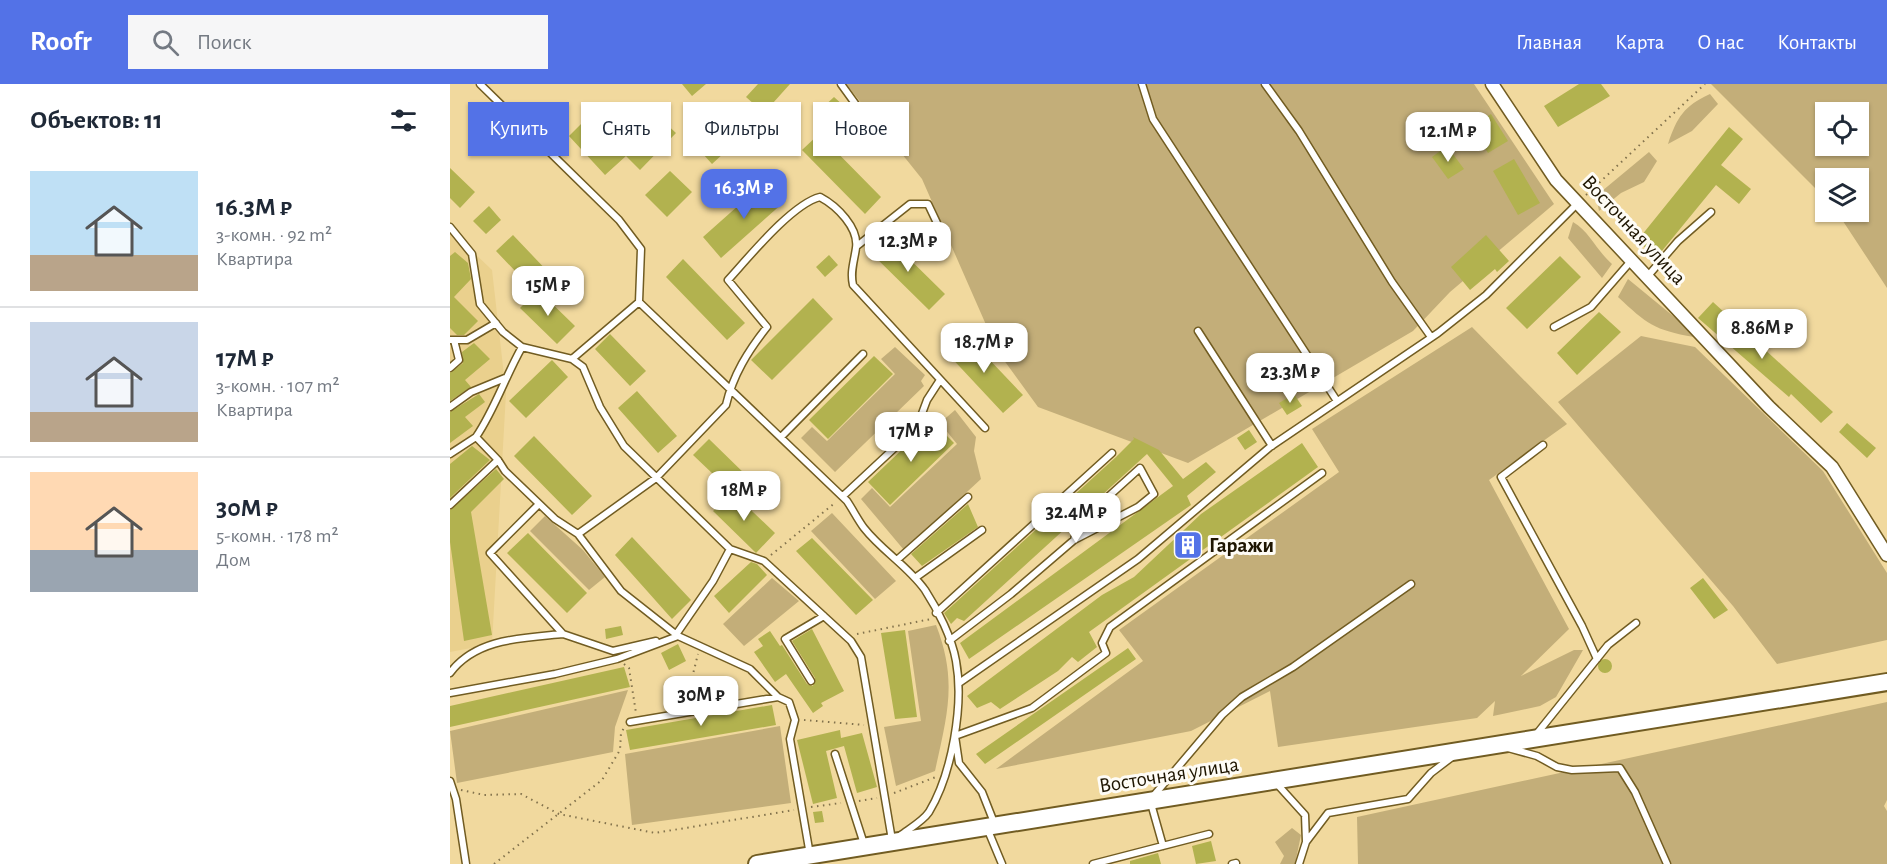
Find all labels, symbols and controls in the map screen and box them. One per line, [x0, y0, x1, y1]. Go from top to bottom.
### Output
search box [128, 15, 548, 69]
icon: search [149, 26, 182, 59]
text: Roofr [30, 28, 92, 56]
text: Поиск [197, 31, 252, 53]
text: Главная [1516, 32, 1582, 53]
text: Карта [1615, 32, 1664, 53]
text: О нас [1697, 32, 1744, 53]
text: Контакты [1777, 32, 1857, 53]
chip: Купить [468, 102, 569, 156]
chip: Снять [581, 102, 671, 156]
chip: Фильтры [683, 102, 801, 156]
chip: Новое [813, 102, 909, 156]
map controls [1815, 102, 1869, 222]
button: locate [1815, 102, 1869, 156]
icon: filters [387, 104, 420, 137]
text: Объектов: 11 [30, 107, 163, 133]
pin: 12.1M ₽ [1393, 112, 1503, 163]
text: 12.1M ₽ [1420, 121, 1476, 141]
button: layers [1815, 168, 1869, 222]
pin: 16.3M ₽ [689, 169, 799, 220]
street label: Восточная улица [1578, 171, 1690, 289]
text: 16.3M ₽ [715, 178, 773, 198]
text: 16.3M ₽ [216, 194, 292, 220]
icon: home [78, 195, 150, 267]
pin: 12.3M ₽ [853, 222, 963, 273]
text: 3-комн. · 92 m² [216, 225, 332, 245]
text: 12.3M ₽ [879, 231, 937, 251]
text: Квартира [216, 249, 293, 269]
pin: 15M ₽ [506, 266, 590, 317]
text: 15M ₽ [526, 275, 570, 295]
pin: 8.86M ₽ [1707, 309, 1817, 360]
text: 8.86M ₽ [1731, 318, 1793, 338]
pin: 18.7M ₽ [929, 323, 1039, 374]
text: 18.7M ₽ [955, 332, 1013, 352]
text: 17M ₽ [216, 345, 273, 371]
icon: home [78, 346, 150, 418]
pin: 23.3M ₽ [1235, 353, 1345, 404]
text: 23.3M ₽ [1260, 362, 1320, 382]
text: 3-комн. · 107 m² [216, 376, 339, 396]
text: Квартира [216, 400, 293, 420]
pin: 17M ₽ [869, 412, 953, 463]
text: 17M ₽ [889, 421, 933, 441]
pin: 18M ₽ [702, 471, 786, 522]
text: 18M ₽ [721, 480, 767, 500]
pin: 32.4M ₽ [1021, 493, 1131, 544]
text: 30M ₽ [216, 495, 278, 521]
icon: home [78, 496, 150, 568]
text: 32.4M ₽ [1046, 502, 1107, 522]
text: 5-комн. · 178 m² [216, 526, 338, 546]
building icon: Гаражи [1172, 529, 1204, 561]
place label: Гаражи [1209, 535, 1274, 556]
text: Дом [216, 550, 251, 570]
pin: 30M ₽ [659, 676, 743, 727]
text: 30M ₽ [677, 685, 725, 705]
street label: Восточная улица [1098, 754, 1241, 796]

